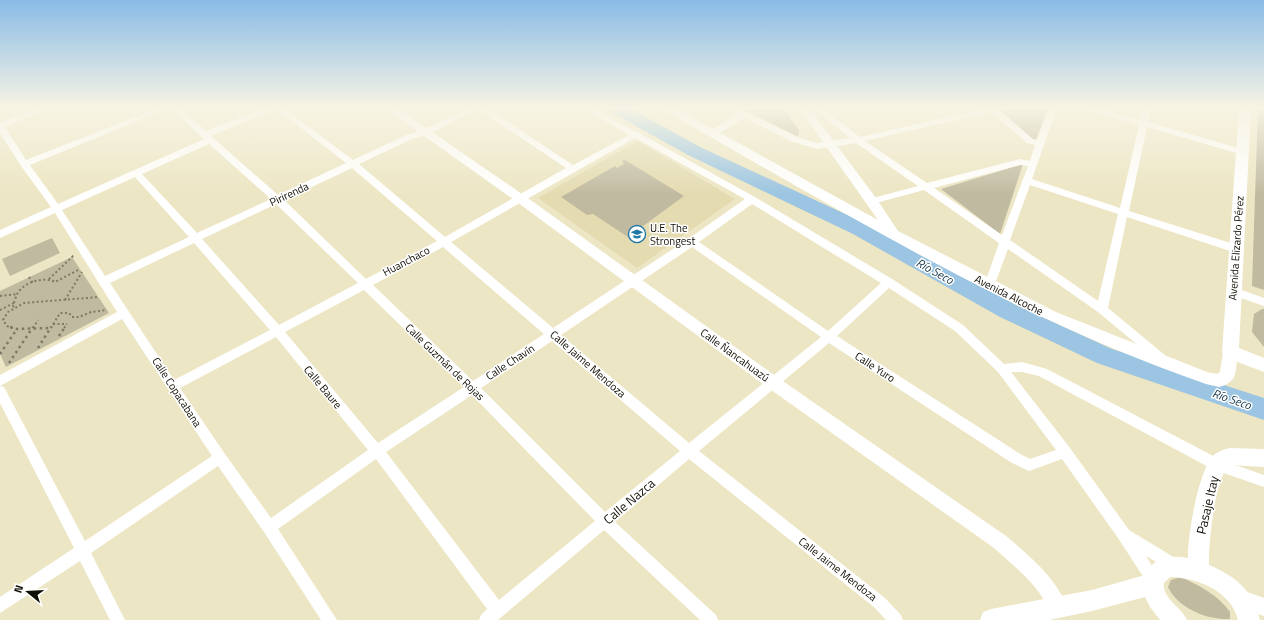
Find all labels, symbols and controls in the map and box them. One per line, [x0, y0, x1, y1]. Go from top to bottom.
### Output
street label: Pirirenda [267, 178, 312, 210]
street label: Avenida Elizardo Pérez [1224, 195, 1248, 301]
place label: U.E. The Strongest [650, 220, 695, 249]
school or university icon: U.E. The Strongest [627, 224, 647, 244]
street label: Huanchaco [380, 242, 433, 280]
water label: Río Seco [913, 253, 958, 290]
street label: Avenida Alcoche [972, 271, 1046, 319]
street label: Calle Guzmán de Rojas [402, 320, 488, 404]
street label: Calle Ñancahuazú [697, 324, 773, 386]
street label: Calle Jaime Mendoza [547, 327, 630, 402]
street label: Calle Chavín [482, 340, 538, 384]
street label: Calle Yuro [852, 348, 898, 386]
street label: Calle Copacabana [148, 354, 206, 431]
street label: Calle Baure [300, 362, 346, 412]
water label: Río Seco [1210, 383, 1255, 415]
street label: Calle Nazca [599, 473, 660, 529]
street label: Pasaje Itay [1191, 474, 1223, 536]
street label: Calle Jaime Mendoza [795, 533, 881, 605]
north arrow [8, 572, 48, 612]
text: N [10, 583, 27, 595]

